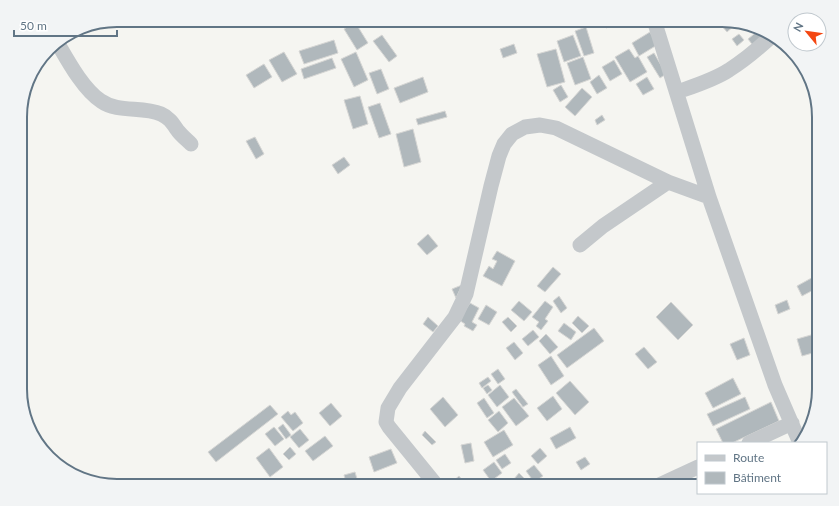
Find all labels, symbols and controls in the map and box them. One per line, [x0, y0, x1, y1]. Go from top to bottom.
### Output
scale bar [14, 12, 117, 38]
north arrow [787, 12, 827, 52]
text: 50 m [20, 18, 47, 33]
text: N [790, 20, 806, 34]
legend [697, 442, 827, 494]
text: Route [733, 450, 764, 465]
text: Bâtiment [733, 470, 782, 485]

